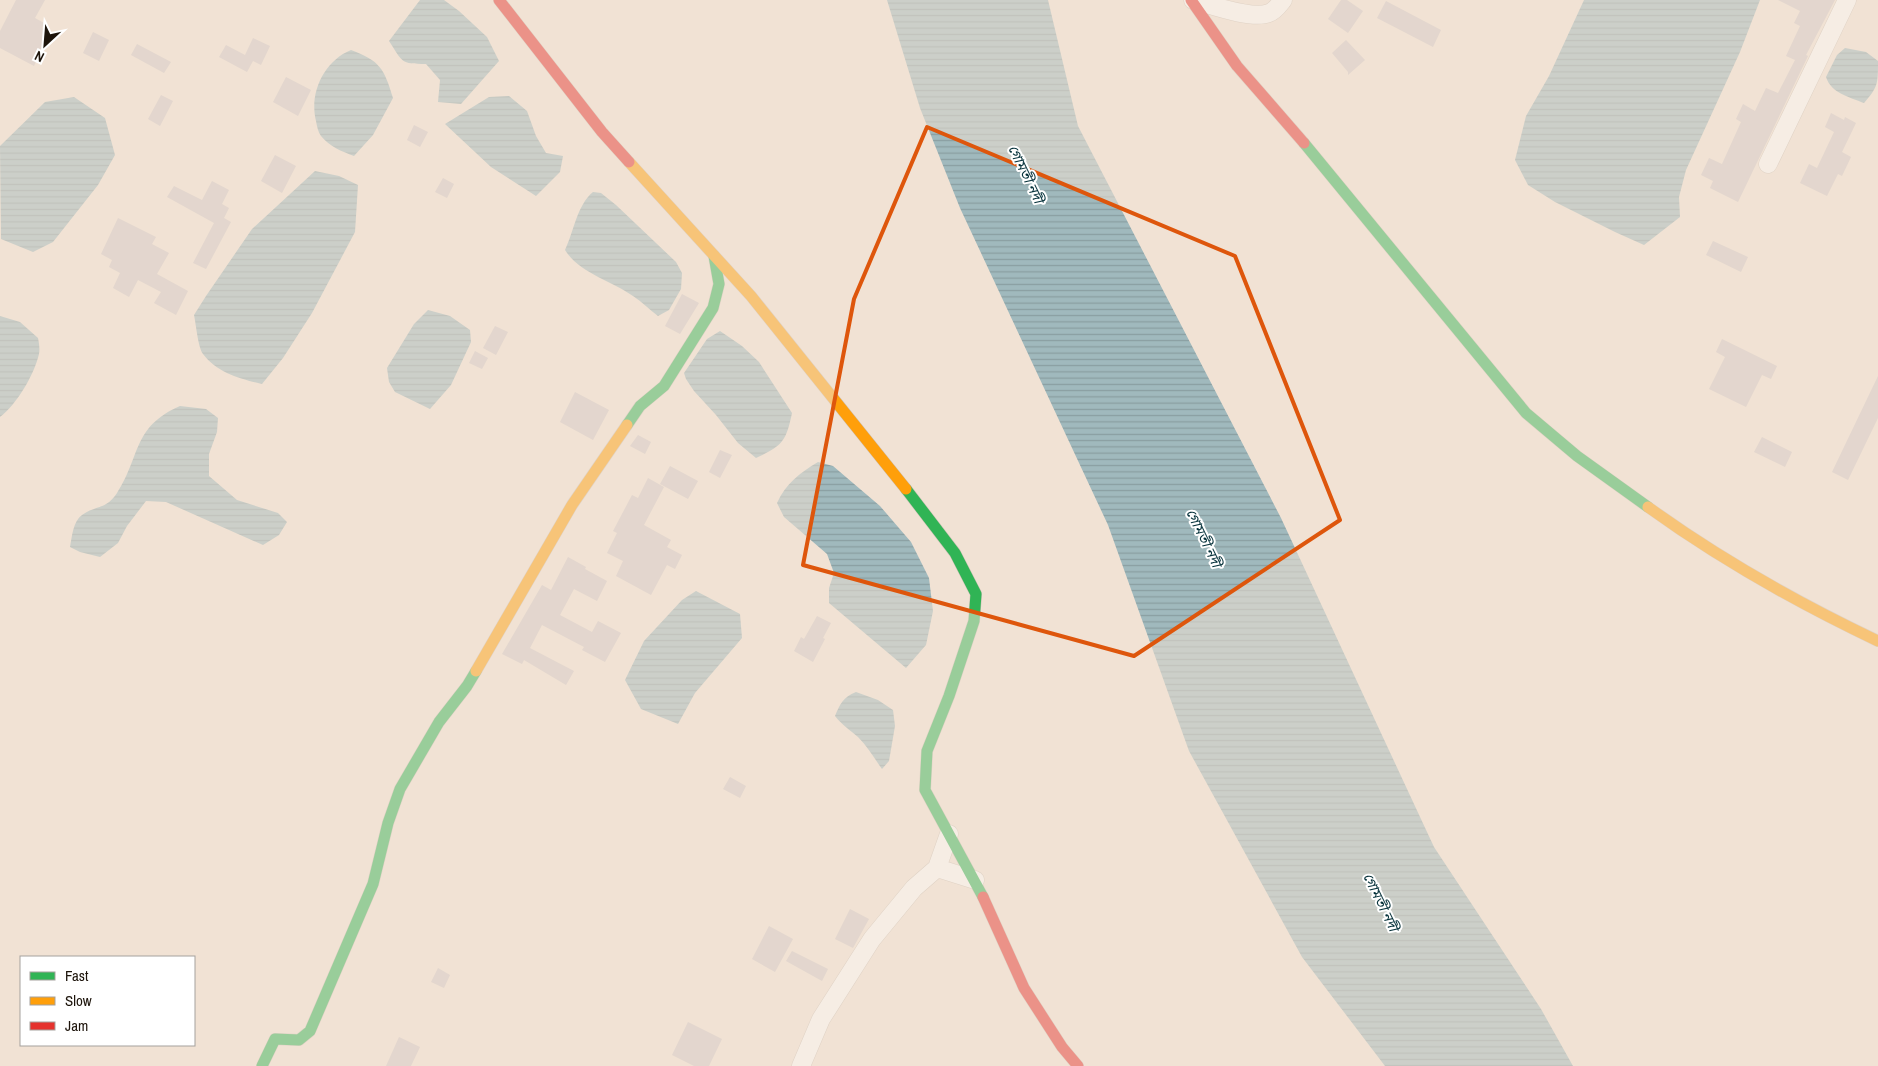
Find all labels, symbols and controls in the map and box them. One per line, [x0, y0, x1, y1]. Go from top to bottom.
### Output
north arrow [20, 20, 70, 70]
text: N [32, 47, 47, 67]
water label: গোমতী নদী [1004, 142, 1049, 209]
water label: গোমতী নদী [1182, 506, 1227, 573]
water label: গোমতী নদী [1359, 870, 1404, 937]
legend [20, 956, 195, 1046]
text: Fast [65, 965, 89, 986]
text: Slow [65, 990, 92, 1011]
text: Jam [65, 1015, 88, 1036]

